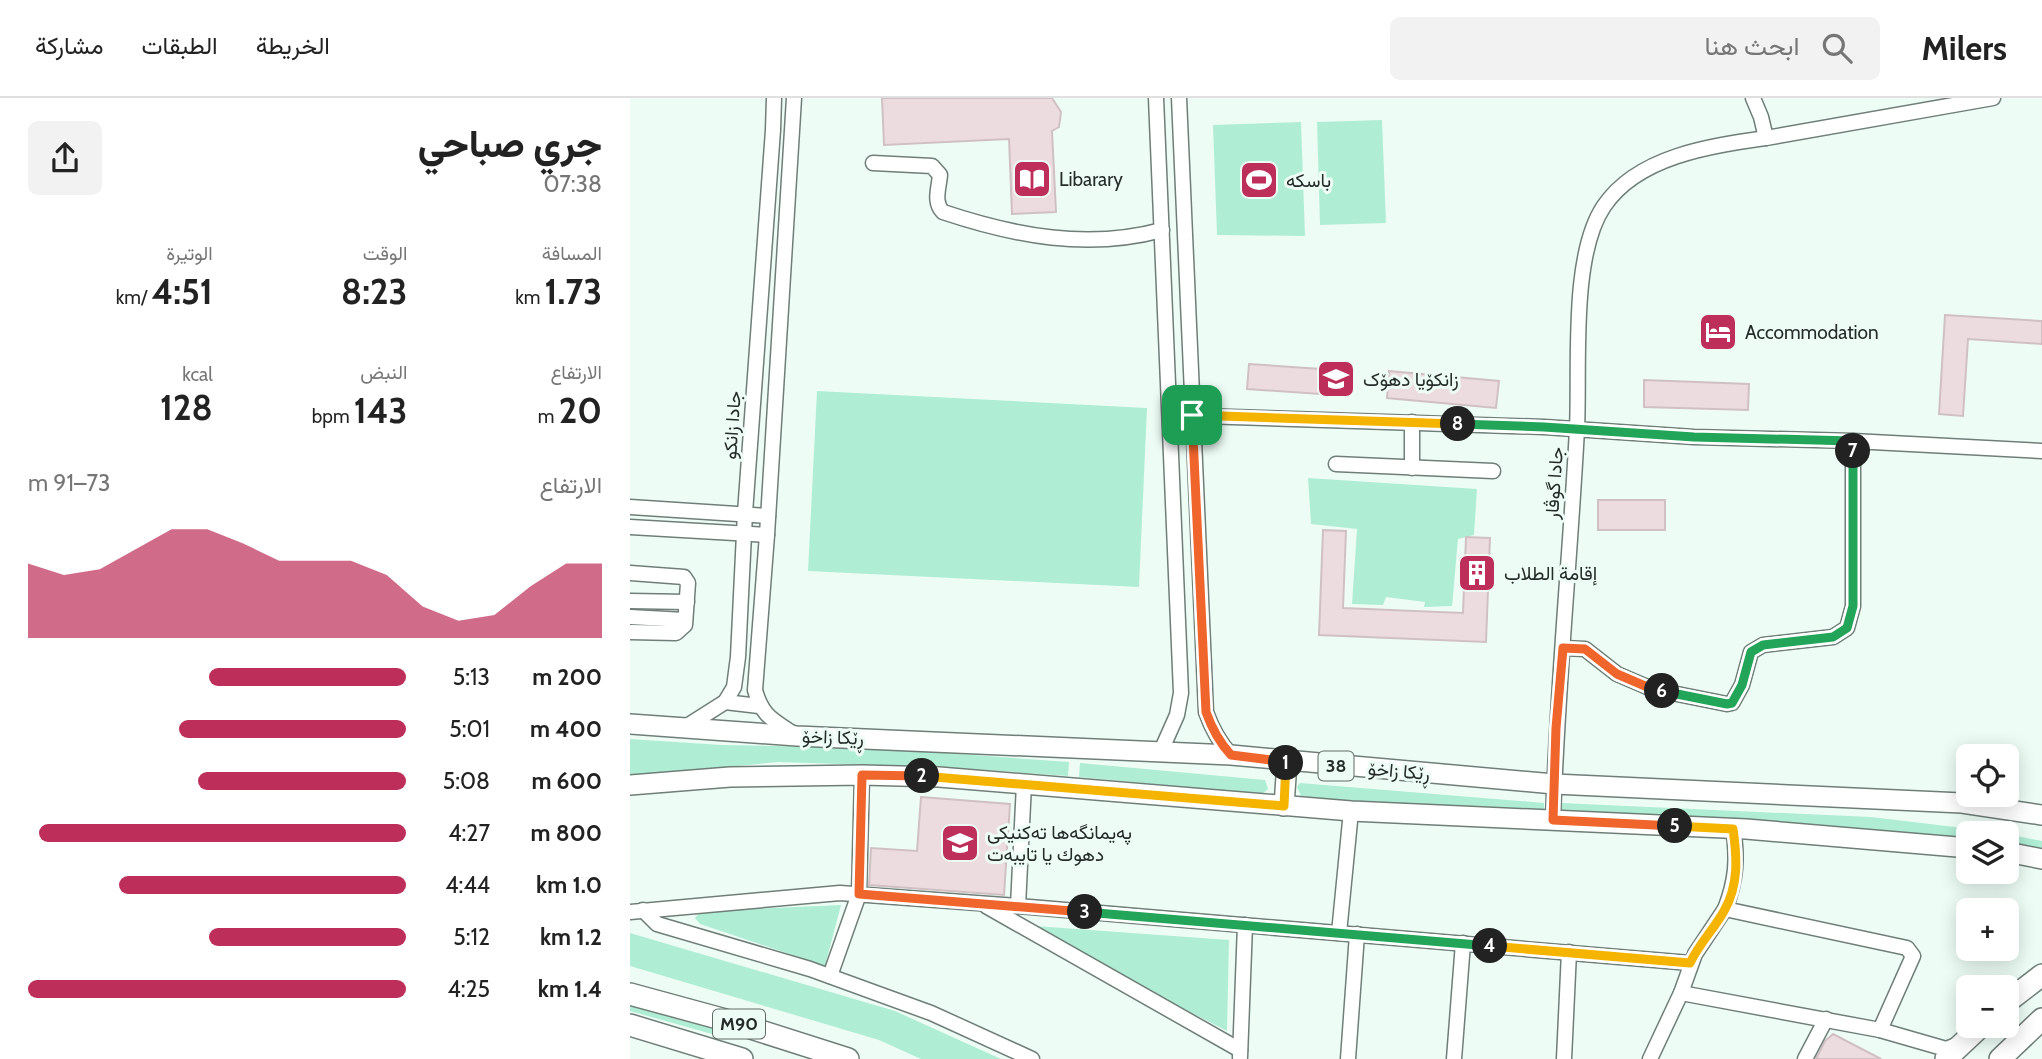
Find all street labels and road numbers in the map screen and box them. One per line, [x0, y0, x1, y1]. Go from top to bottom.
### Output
street label: جادا زانکو [718, 390, 746, 460]
street label: جادا گوڤار [1540, 446, 1568, 521]
street label: ڕێکا زاخۆ [801, 724, 864, 754]
road number: 38 [1318, 752, 1354, 780]
street label: ڕێکا زاخۆ [1367, 757, 1431, 789]
road number: M90 [713, 1009, 765, 1038]

